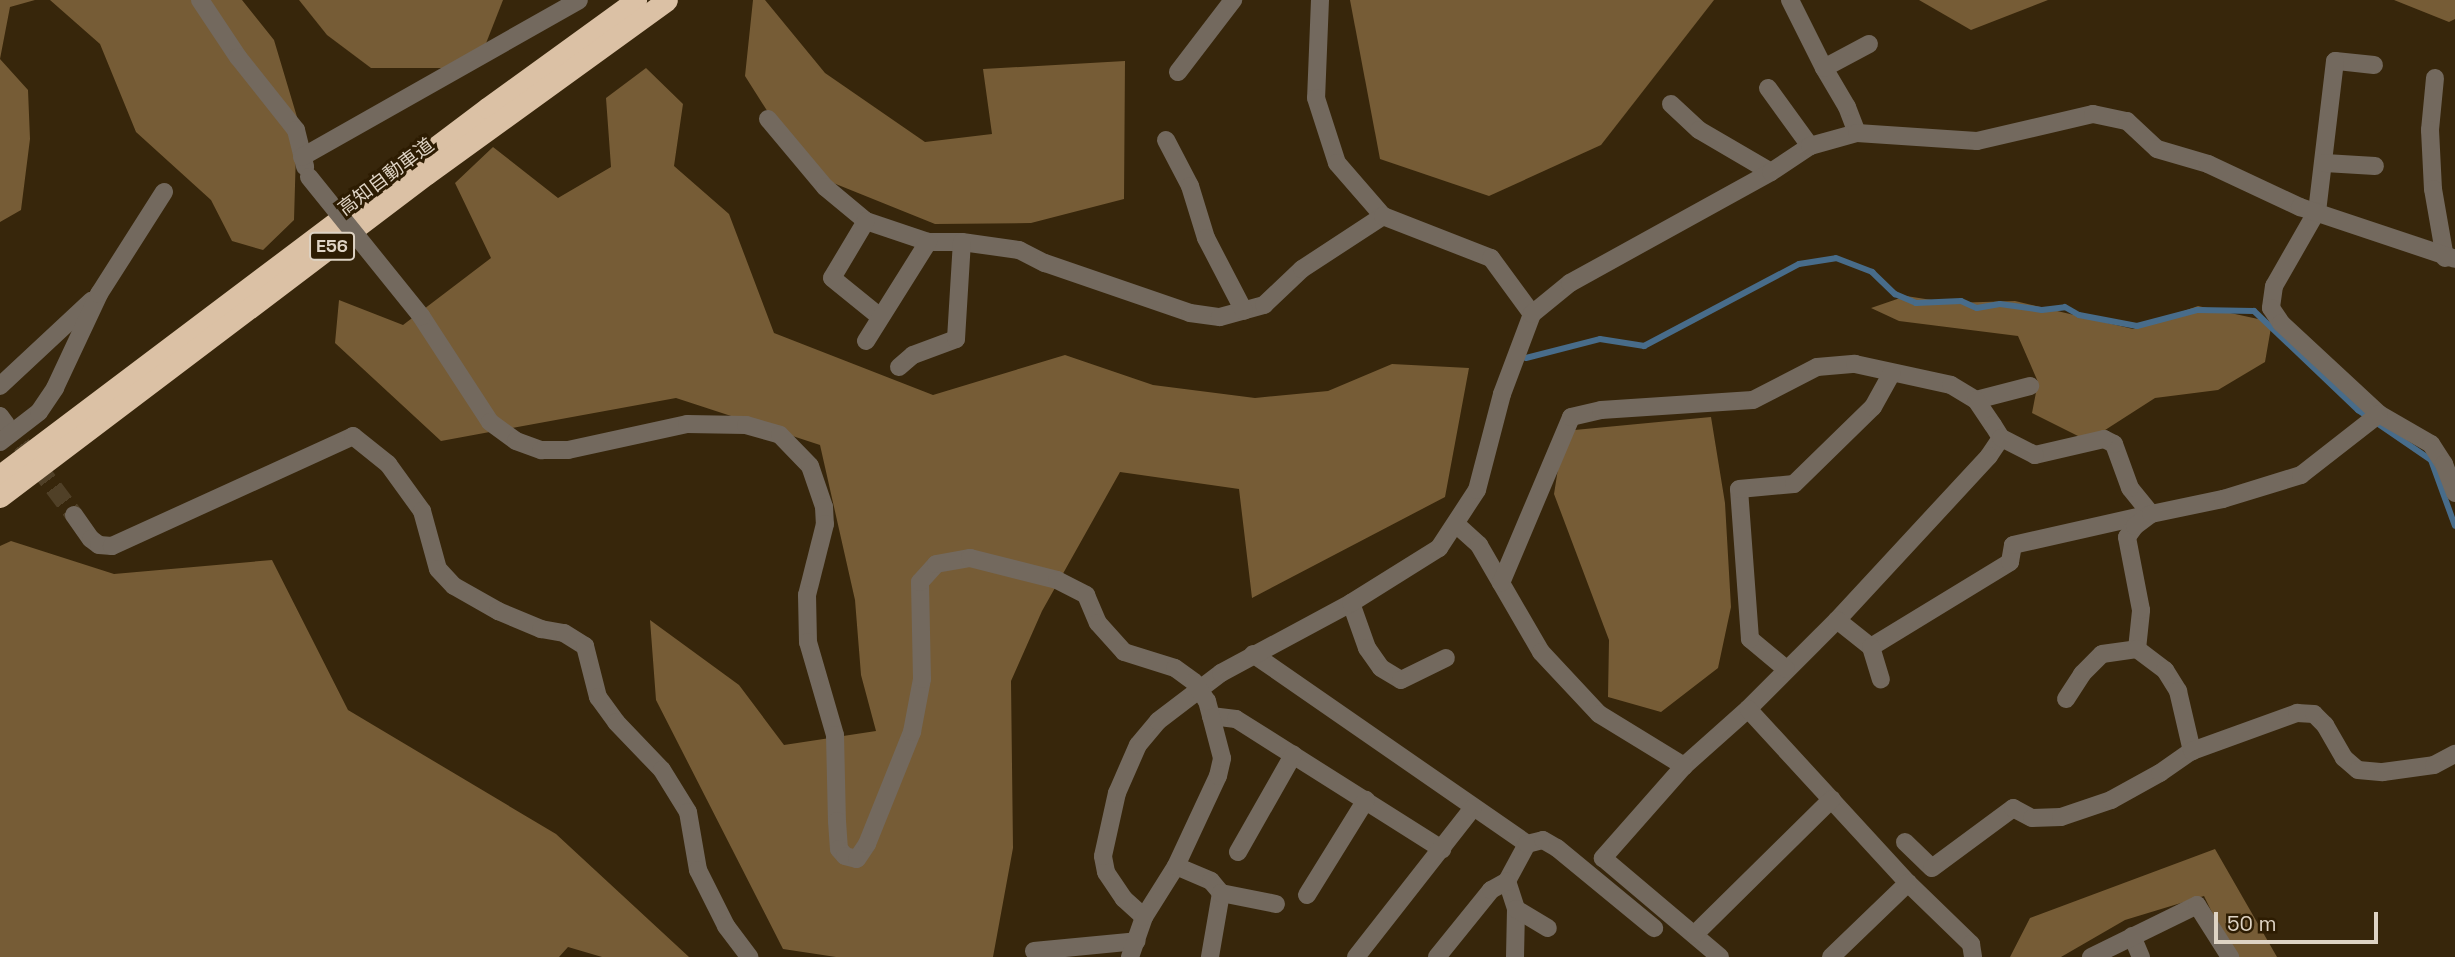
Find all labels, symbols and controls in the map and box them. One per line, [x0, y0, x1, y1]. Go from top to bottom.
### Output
street label: 高知自動車道 [334, 134, 438, 220]
road number: E56 [308, 232, 356, 260]
scale bar [2217, 898, 2382, 942]
text: 50 m [2227, 910, 2277, 937]

